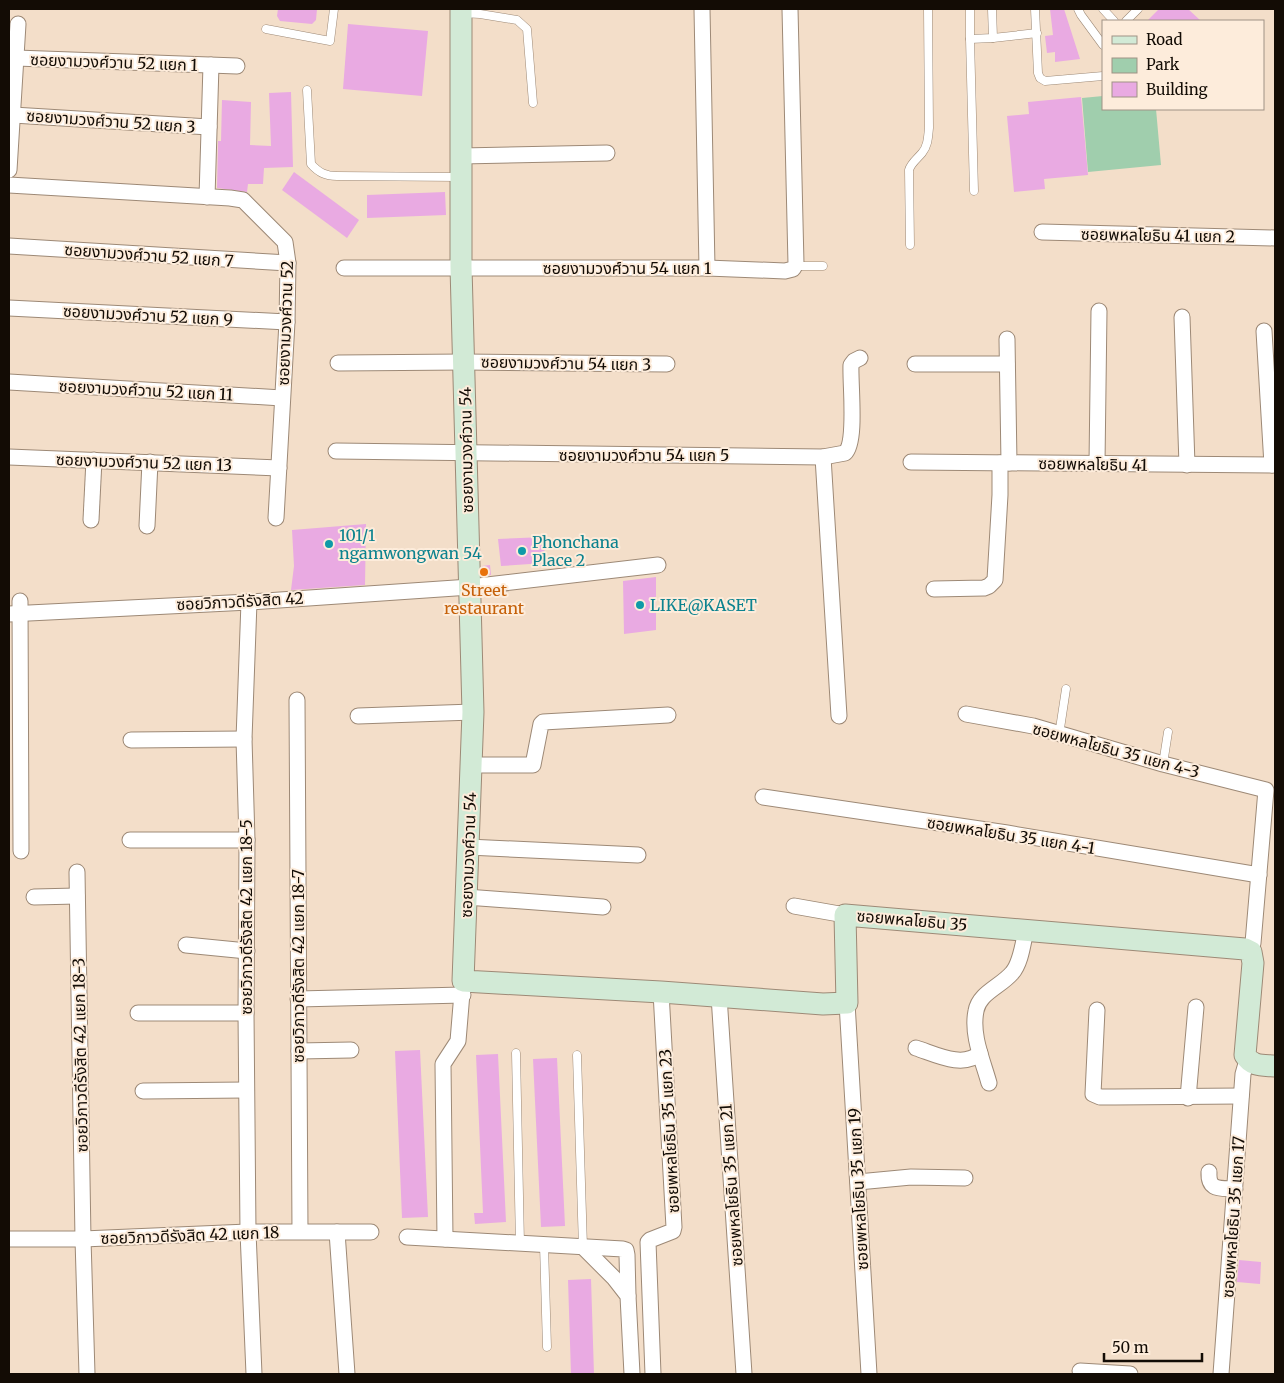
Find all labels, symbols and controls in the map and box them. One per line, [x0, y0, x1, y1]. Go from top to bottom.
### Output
legend [1102, 20, 1264, 110]
text: Road [1146, 30, 1182, 49]
street label: ซอยงามวงศ์วาน 52 แยก 1 [30, 49, 198, 75]
text: Park [1146, 55, 1180, 74]
text: Building [1146, 80, 1208, 99]
street label: ซอยงามวงศ์วาน 52 แยก 3 [26, 105, 196, 137]
street label: ซอยพหลโยธิน 41 แยก 2 [1081, 224, 1235, 246]
street label: ซอยงามวงศ์วาน 52 แยก 7 [64, 239, 234, 271]
street label: ซอยงามวงศ์วาน 54 แยก 1 [543, 258, 711, 278]
street label: ซอยงามวงศ์วาน 52 [273, 260, 297, 386]
street label: ซอยงามวงศ์วาน 52 แยก 9 [63, 301, 233, 329]
street label: ซอยงามวงศ์วาน 54 แยก 3 [481, 352, 651, 374]
street label: ซอยงามวงศ์วาน 52 แยก 11 [58, 375, 234, 405]
street label: ซอยงามวงศ์วาน 54 [455, 387, 477, 513]
street label: ซอยงามวงศ์วาน 54 แยก 5 [559, 445, 729, 465]
street label: ซอยงามวงศ์วาน 52 แยก 13 [56, 449, 232, 475]
street label: ซอยพหลโยธิน 41 [1038, 453, 1148, 475]
place label: 101/1 ngamwongwan 54 [339, 525, 482, 563]
place label: Phonchana Place 2 [532, 532, 619, 570]
marker: 101/1 ngamwongwan 54 [323, 538, 335, 550]
marker: Phonchana Place 2 [516, 545, 528, 557]
marker: Street restaurant [478, 566, 490, 578]
place label: Street restaurant [444, 580, 525, 618]
street label: ซอยวิภาวดีรังสิต 42 [176, 588, 304, 614]
place label: LIKE@KASET [650, 595, 757, 615]
marker: LIKE@KASET [634, 599, 646, 611]
street label: ซอยพหลโยธิน 35 แยก 4-3 [1030, 718, 1202, 782]
street label: ซอยงามวงศ์วาน 54 [456, 792, 480, 918]
street label: ซอยพหลโยธิน 35 แยก 4-1 [926, 812, 1096, 858]
street label: ซอยวิภาวดีรังสิต 42 แยก 18-5 [236, 819, 256, 1015]
street label: ซอยวิภาวดีรังสิต 42 แยก 18-7 [288, 869, 308, 1063]
street label: ซอยพหลโยธิน 35 [856, 905, 968, 935]
street label: ซอยวิภาวดีรังสิต 42 แยก 18-3 [68, 957, 92, 1153]
street label: ซอยพหลโยธิน 35 แยก 23 [655, 1048, 683, 1214]
street label: ซอยพหลโยธิน 35 แยก 21 [715, 1103, 747, 1267]
street label: ซอยพหลโยธิน 35 แยก 19 [844, 1107, 872, 1271]
street label: ซอยพหลโยธิน 35 แยก 17 [1217, 1136, 1249, 1298]
street label: ซอยวิภาวดีรังสิต 42 แยก 18 [100, 1222, 280, 1248]
scale bar [1104, 1330, 1202, 1362]
text: 50 m [1112, 1338, 1149, 1357]

